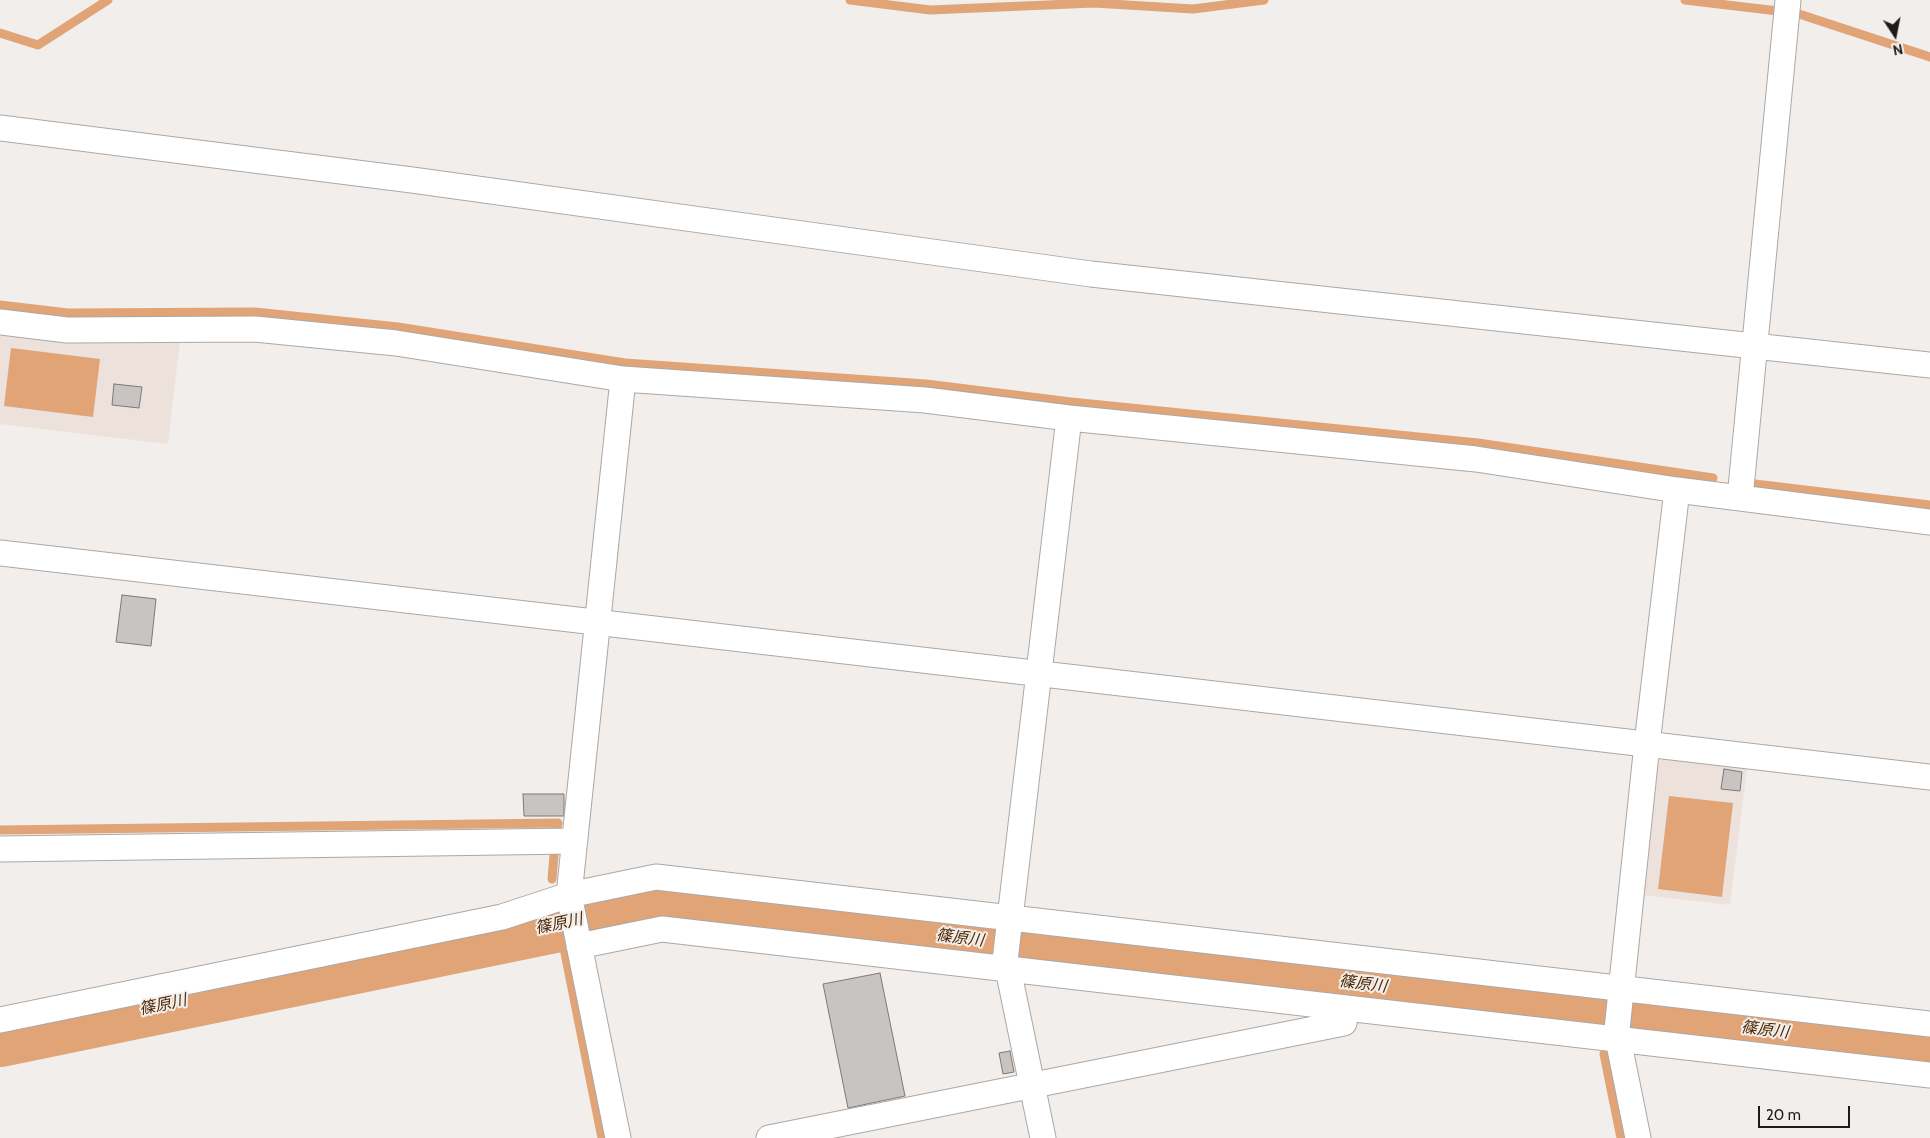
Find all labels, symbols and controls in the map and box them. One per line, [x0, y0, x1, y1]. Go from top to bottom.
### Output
north arrow [1870, 10, 1920, 60]
text: N [1891, 40, 1904, 60]
water label: 篠原川 [534, 910, 584, 938]
water label: 篠原川 [935, 926, 985, 950]
water label: 篠原川 [1338, 972, 1388, 996]
water label: 篠原川 [138, 991, 188, 1019]
water label: 篠原川 [1740, 1018, 1790, 1042]
scale bar [1760, 1096, 1852, 1128]
text: 20 m [1766, 1106, 1801, 1124]

